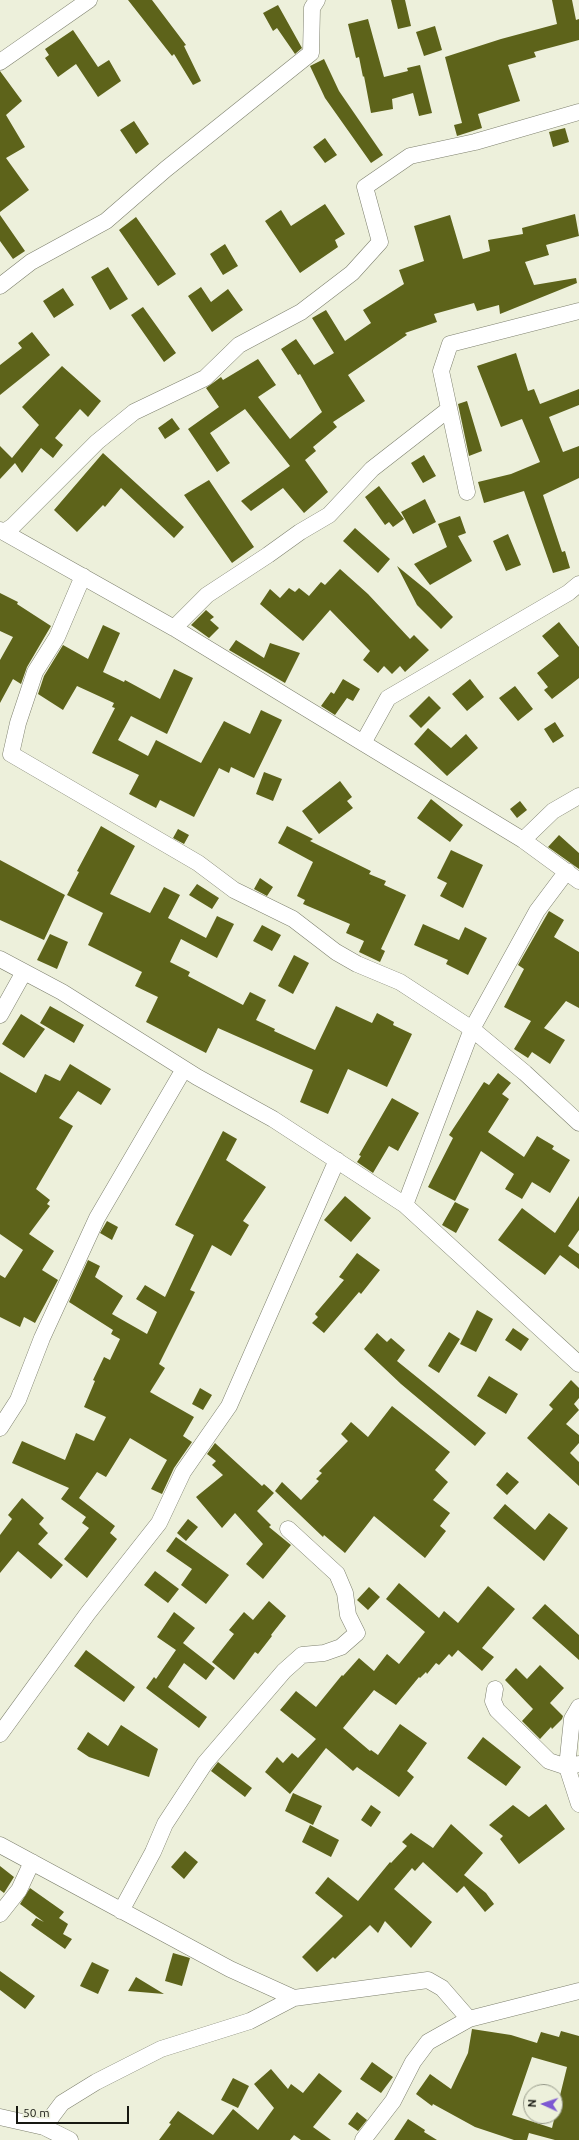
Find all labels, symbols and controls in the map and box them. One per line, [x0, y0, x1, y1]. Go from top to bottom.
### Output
north arrow [523, 2084, 563, 2124]
scale bar [18, 2098, 131, 2124]
text: N [526, 2099, 538, 2108]
text: 50 m [23, 2106, 50, 2119]

